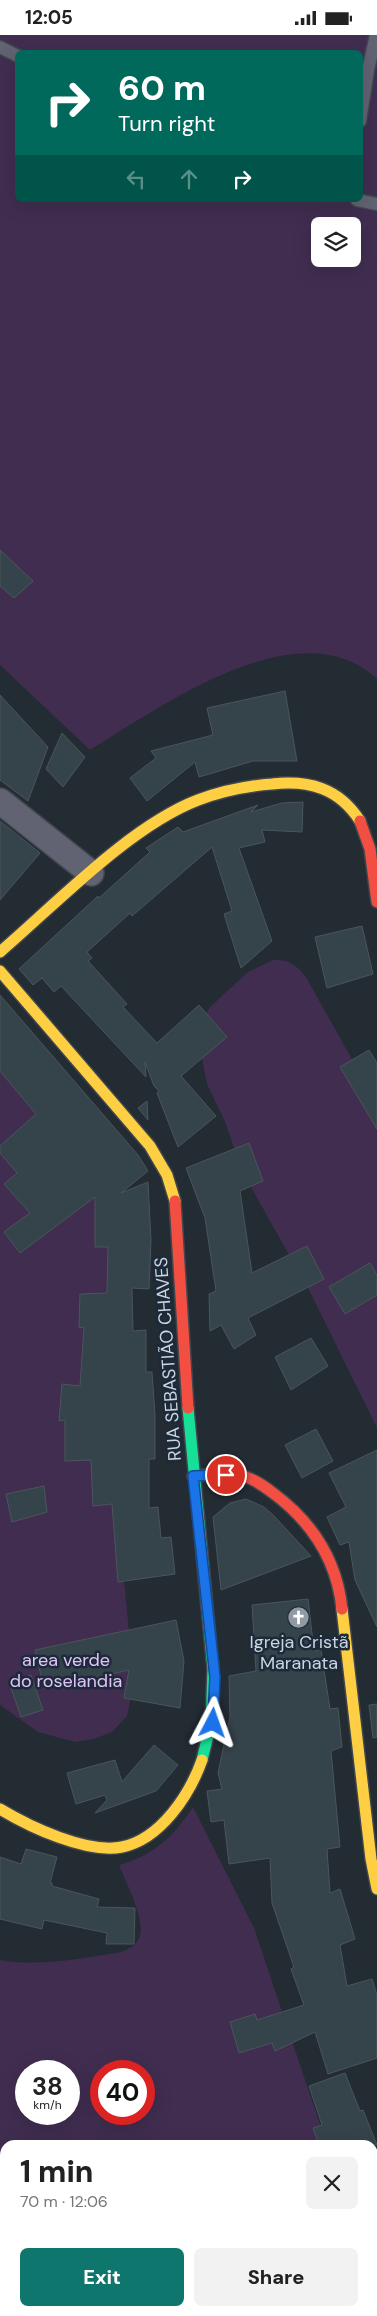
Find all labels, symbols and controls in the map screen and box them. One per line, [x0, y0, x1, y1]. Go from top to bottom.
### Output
text: 12:05 [25, 5, 73, 30]
text: 60 m [118, 65, 206, 111]
icon: right [35, 70, 100, 135]
text: Turn right [118, 109, 215, 138]
icon: left [122, 165, 150, 193]
icon: ahead [175, 165, 203, 193]
icon: right [228, 165, 256, 193]
map controls [311, 217, 361, 267]
button: layers [311, 217, 361, 267]
street label: RUA SEBASTIÃO CHAVES [149, 1256, 187, 1462]
pin [205, 1454, 247, 1496]
icon: arrive [212, 1461, 240, 1489]
church icon: Igreja Cristã Maranata [287, 1605, 311, 1629]
place label: Igreja Cristã Maranata [249, 1630, 349, 1675]
park label: area verde do roselandia [10, 1648, 122, 1693]
position arrow [186, 1696, 238, 1748]
speed limit sign: 40 [90, 2060, 155, 2125]
text: 38 [32, 2070, 63, 2103]
text: km/h [33, 2097, 62, 2113]
text: 1 min [20, 2152, 93, 2191]
button: close [306, 2157, 358, 2209]
text: 70 m · 12:06 [20, 2191, 108, 2212]
button: Exit [20, 2248, 184, 2306]
button: Share [194, 2248, 358, 2306]

